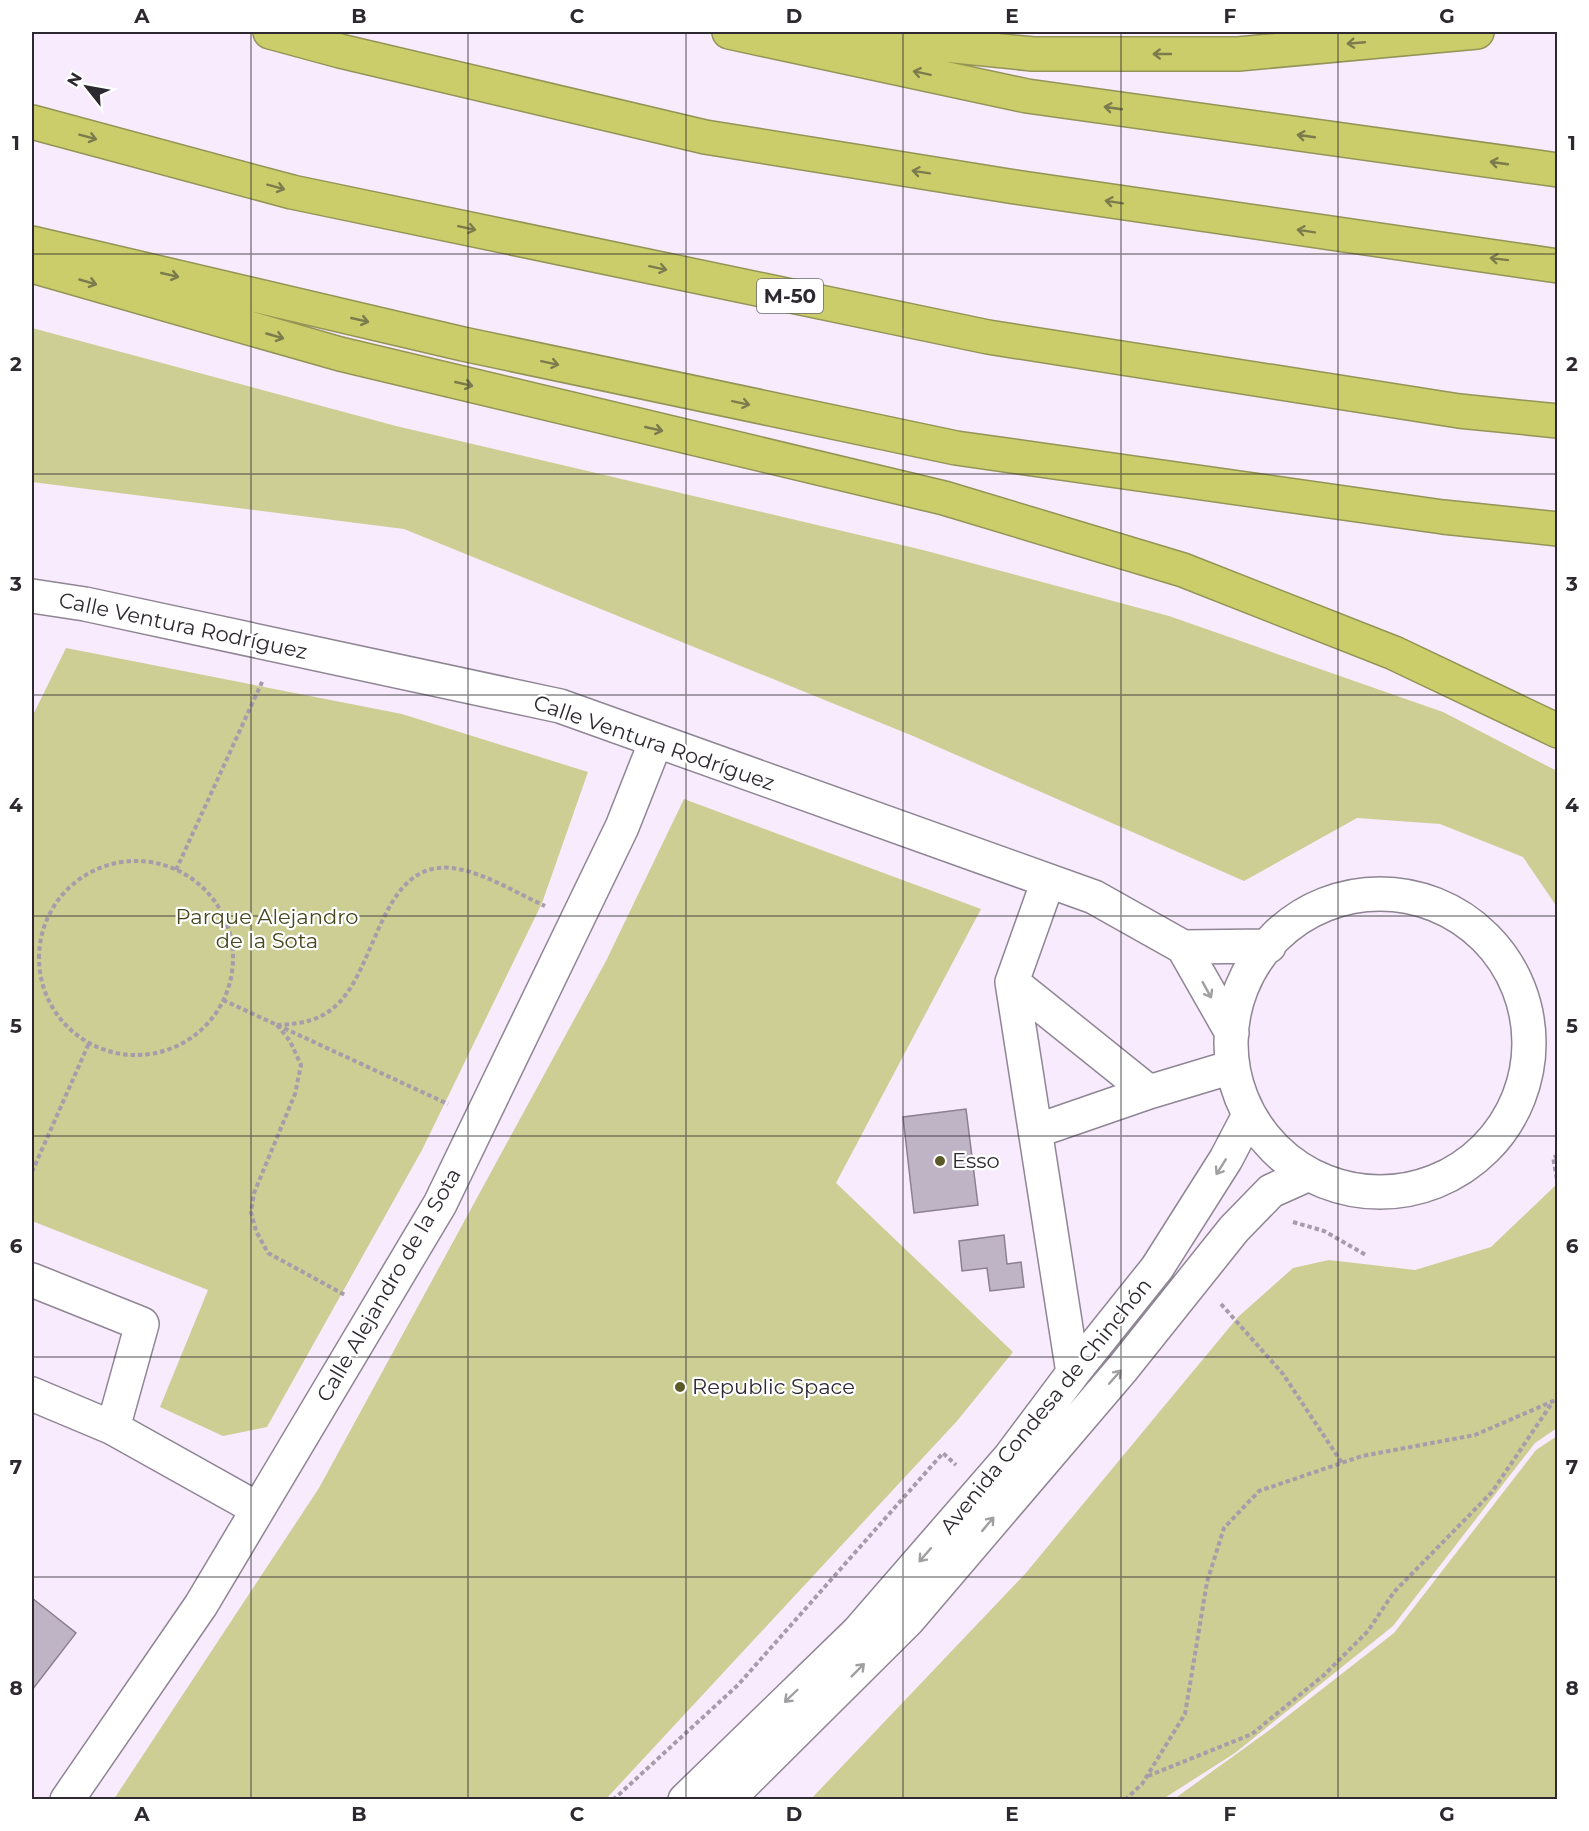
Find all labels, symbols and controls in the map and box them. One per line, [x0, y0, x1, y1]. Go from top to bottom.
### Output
text: A [133, 4, 150, 28]
text: B [351, 4, 367, 28]
text: C [570, 4, 585, 28]
text: D [786, 4, 802, 28]
text: E [1005, 4, 1019, 28]
text: F [1224, 4, 1237, 28]
text: G [1439, 4, 1455, 28]
one-way arrow [1347, 38, 1367, 49]
one-way arrow [1152, 48, 1172, 60]
north arrow [57, 57, 117, 117]
one-way arrow [912, 67, 932, 78]
text: N [63, 69, 86, 90]
one-way arrow [1104, 103, 1124, 114]
one-way arrow [1297, 130, 1317, 141]
text: 1 [12, 131, 20, 155]
text: 1 [1568, 131, 1576, 155]
one-way arrow [78, 132, 97, 143]
one-way arrow [1490, 158, 1510, 169]
one-way arrow [912, 166, 931, 177]
one-way arrow [266, 182, 285, 194]
one-way arrow [1104, 196, 1124, 207]
one-way arrow [457, 223, 476, 234]
one-way arrow [1297, 225, 1317, 236]
one-way arrow [1490, 254, 1510, 265]
one-way arrow [648, 263, 667, 274]
one-way arrow [160, 270, 179, 282]
one-way arrow [78, 277, 97, 288]
road number: M-50 [757, 279, 823, 313]
one-way arrow [350, 315, 369, 326]
one-way arrow [265, 331, 284, 342]
text: 2 [10, 352, 22, 376]
text: 2 [1566, 352, 1578, 376]
one-way arrow [541, 357, 560, 369]
one-way arrow [454, 378, 473, 390]
one-way arrow [731, 398, 750, 409]
one-way arrow [644, 424, 663, 435]
text: 3 [9, 572, 22, 596]
text: 3 [1565, 572, 1578, 596]
street label: Calle Ventura Rodríguez [57, 587, 310, 664]
street label: Calle Ventura Rodríguez [530, 689, 778, 796]
text: 4 [9, 793, 23, 817]
text: 4 [1565, 793, 1579, 817]
park label: Parque Alejandro de la Sota [176, 904, 358, 953]
one-way arrow [1201, 981, 1213, 998]
text: 5 [10, 1014, 22, 1038]
text: 5 [1566, 1014, 1578, 1038]
place label: Esso [952, 1148, 1000, 1173]
marker: Esso [933, 1154, 947, 1168]
one-way arrow [1214, 1158, 1227, 1175]
street label: Calle Alejandro de la Sota [311, 1163, 466, 1406]
text: 6 [10, 1234, 23, 1258]
text: 6 [1566, 1234, 1579, 1258]
street label: Avenida Condesa de Chinchón [935, 1273, 1157, 1539]
one-way arrow [1108, 1370, 1122, 1385]
place label: Republic Space [692, 1374, 855, 1399]
marker: Republic Space [673, 1380, 687, 1394]
text: 7 [10, 1455, 22, 1479]
text: 7 [1566, 1455, 1578, 1479]
one-way arrow [981, 1516, 994, 1532]
one-way arrow [918, 1547, 932, 1562]
one-way arrow [850, 1662, 865, 1677]
text: 8 [9, 1676, 23, 1700]
text: 8 [1565, 1676, 1579, 1700]
one-way arrow [784, 1689, 799, 1704]
text: A [133, 1802, 150, 1826]
text: B [351, 1802, 367, 1826]
text: C [570, 1802, 585, 1826]
text: D [786, 1802, 802, 1826]
text: E [1005, 1802, 1019, 1826]
text: F [1224, 1802, 1237, 1826]
text: G [1439, 1802, 1455, 1826]

